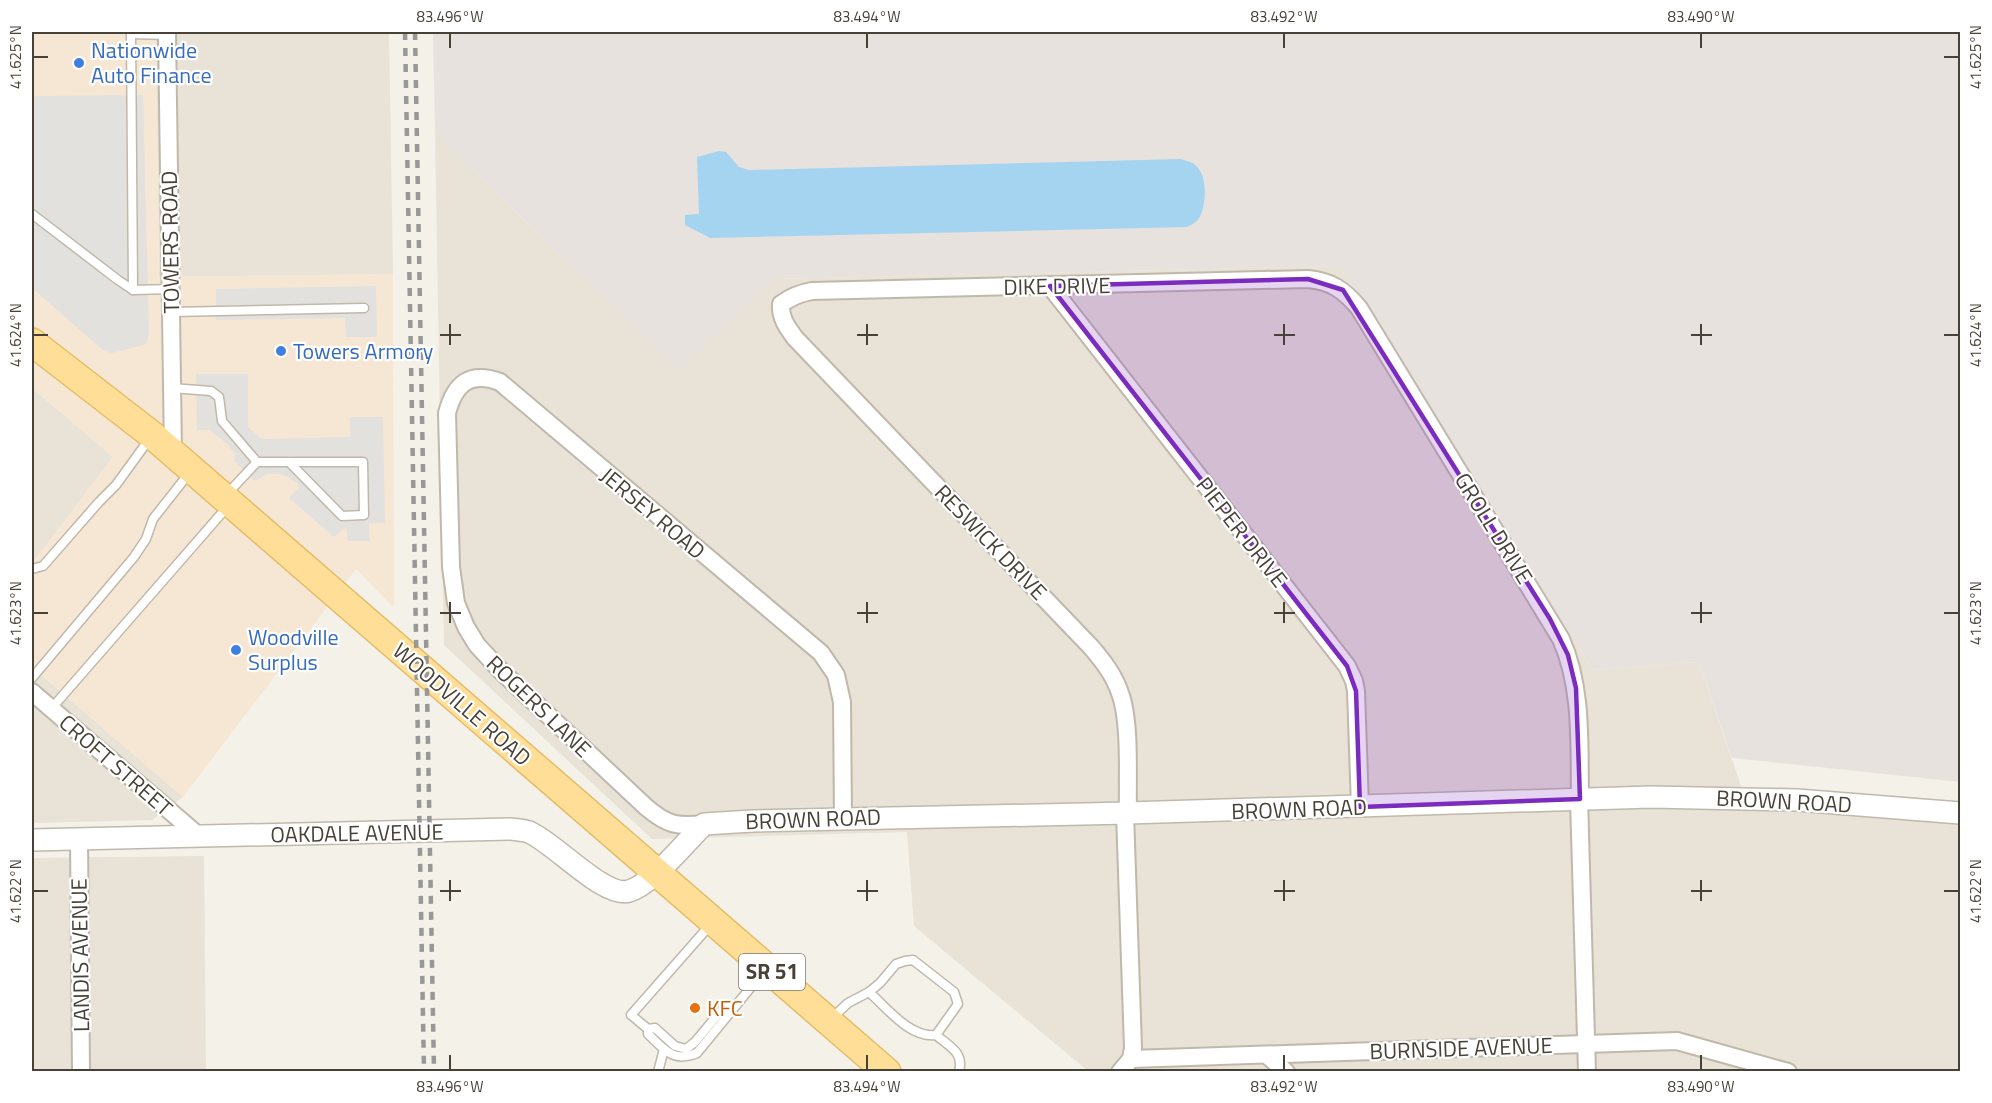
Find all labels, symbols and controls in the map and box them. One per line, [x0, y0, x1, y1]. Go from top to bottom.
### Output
text: 83.496°W [417, 5, 483, 28]
text: 83.494°W [834, 5, 900, 28]
text: 83.492°W [1251, 5, 1317, 28]
text: 83.490°W [1668, 5, 1734, 28]
text: 41.625°N [4, 25, 27, 89]
text: 41.625°N [1964, 25, 1987, 89]
place label: Nationwide Auto Finance [91, 33, 212, 92]
marker: Nationwide Auto Finance [72, 56, 86, 70]
street label: TOWERS ROAD [152, 170, 188, 314]
street label: DIKE DRIVE [1003, 268, 1111, 304]
text: 41.624°N [4, 303, 27, 367]
text: 41.624°N [1964, 303, 1987, 367]
place label: Towers Armory [293, 334, 434, 368]
marker: Towers Armory [274, 344, 288, 358]
street label: JERSEY ROAD [593, 459, 713, 567]
street label: GROLL DRIVE [1446, 466, 1542, 590]
street label: PIEPER DRIVE [1188, 469, 1296, 595]
street label: RESWICK DRIVE [927, 476, 1055, 608]
text: 41.623°N [4, 581, 27, 645]
text: 41.623°N [1964, 581, 1987, 645]
place label: Woodville Surplus [248, 620, 339, 679]
street label: WOODVILLE ROAD [385, 634, 539, 774]
marker: Woodville Surplus [229, 643, 243, 657]
street label: ROGERS LANE [479, 647, 599, 765]
street label: CROFT STREET [52, 706, 181, 824]
street label: BROWN ROAD [1715, 780, 1853, 822]
street label: BROWN ROAD [1231, 790, 1367, 828]
street label: BROWN ROAD [745, 800, 881, 838]
street label: OAKDALE AVENUE [270, 814, 444, 852]
text: 41.622°N [4, 859, 27, 923]
text: 41.622°N [1964, 859, 1987, 923]
street label: LANDIS AVENUE [62, 878, 98, 1032]
road number: SR 51 [739, 954, 805, 990]
place label: KFC [707, 991, 743, 1025]
marker: KFC [688, 1001, 702, 1015]
street label: BURNSIDE AVENUE [1369, 1028, 1553, 1068]
text: 83.496°W [417, 1075, 483, 1098]
text: 83.494°W [834, 1075, 900, 1098]
text: 83.492°W [1251, 1075, 1317, 1098]
text: 83.490°W [1668, 1075, 1734, 1098]

